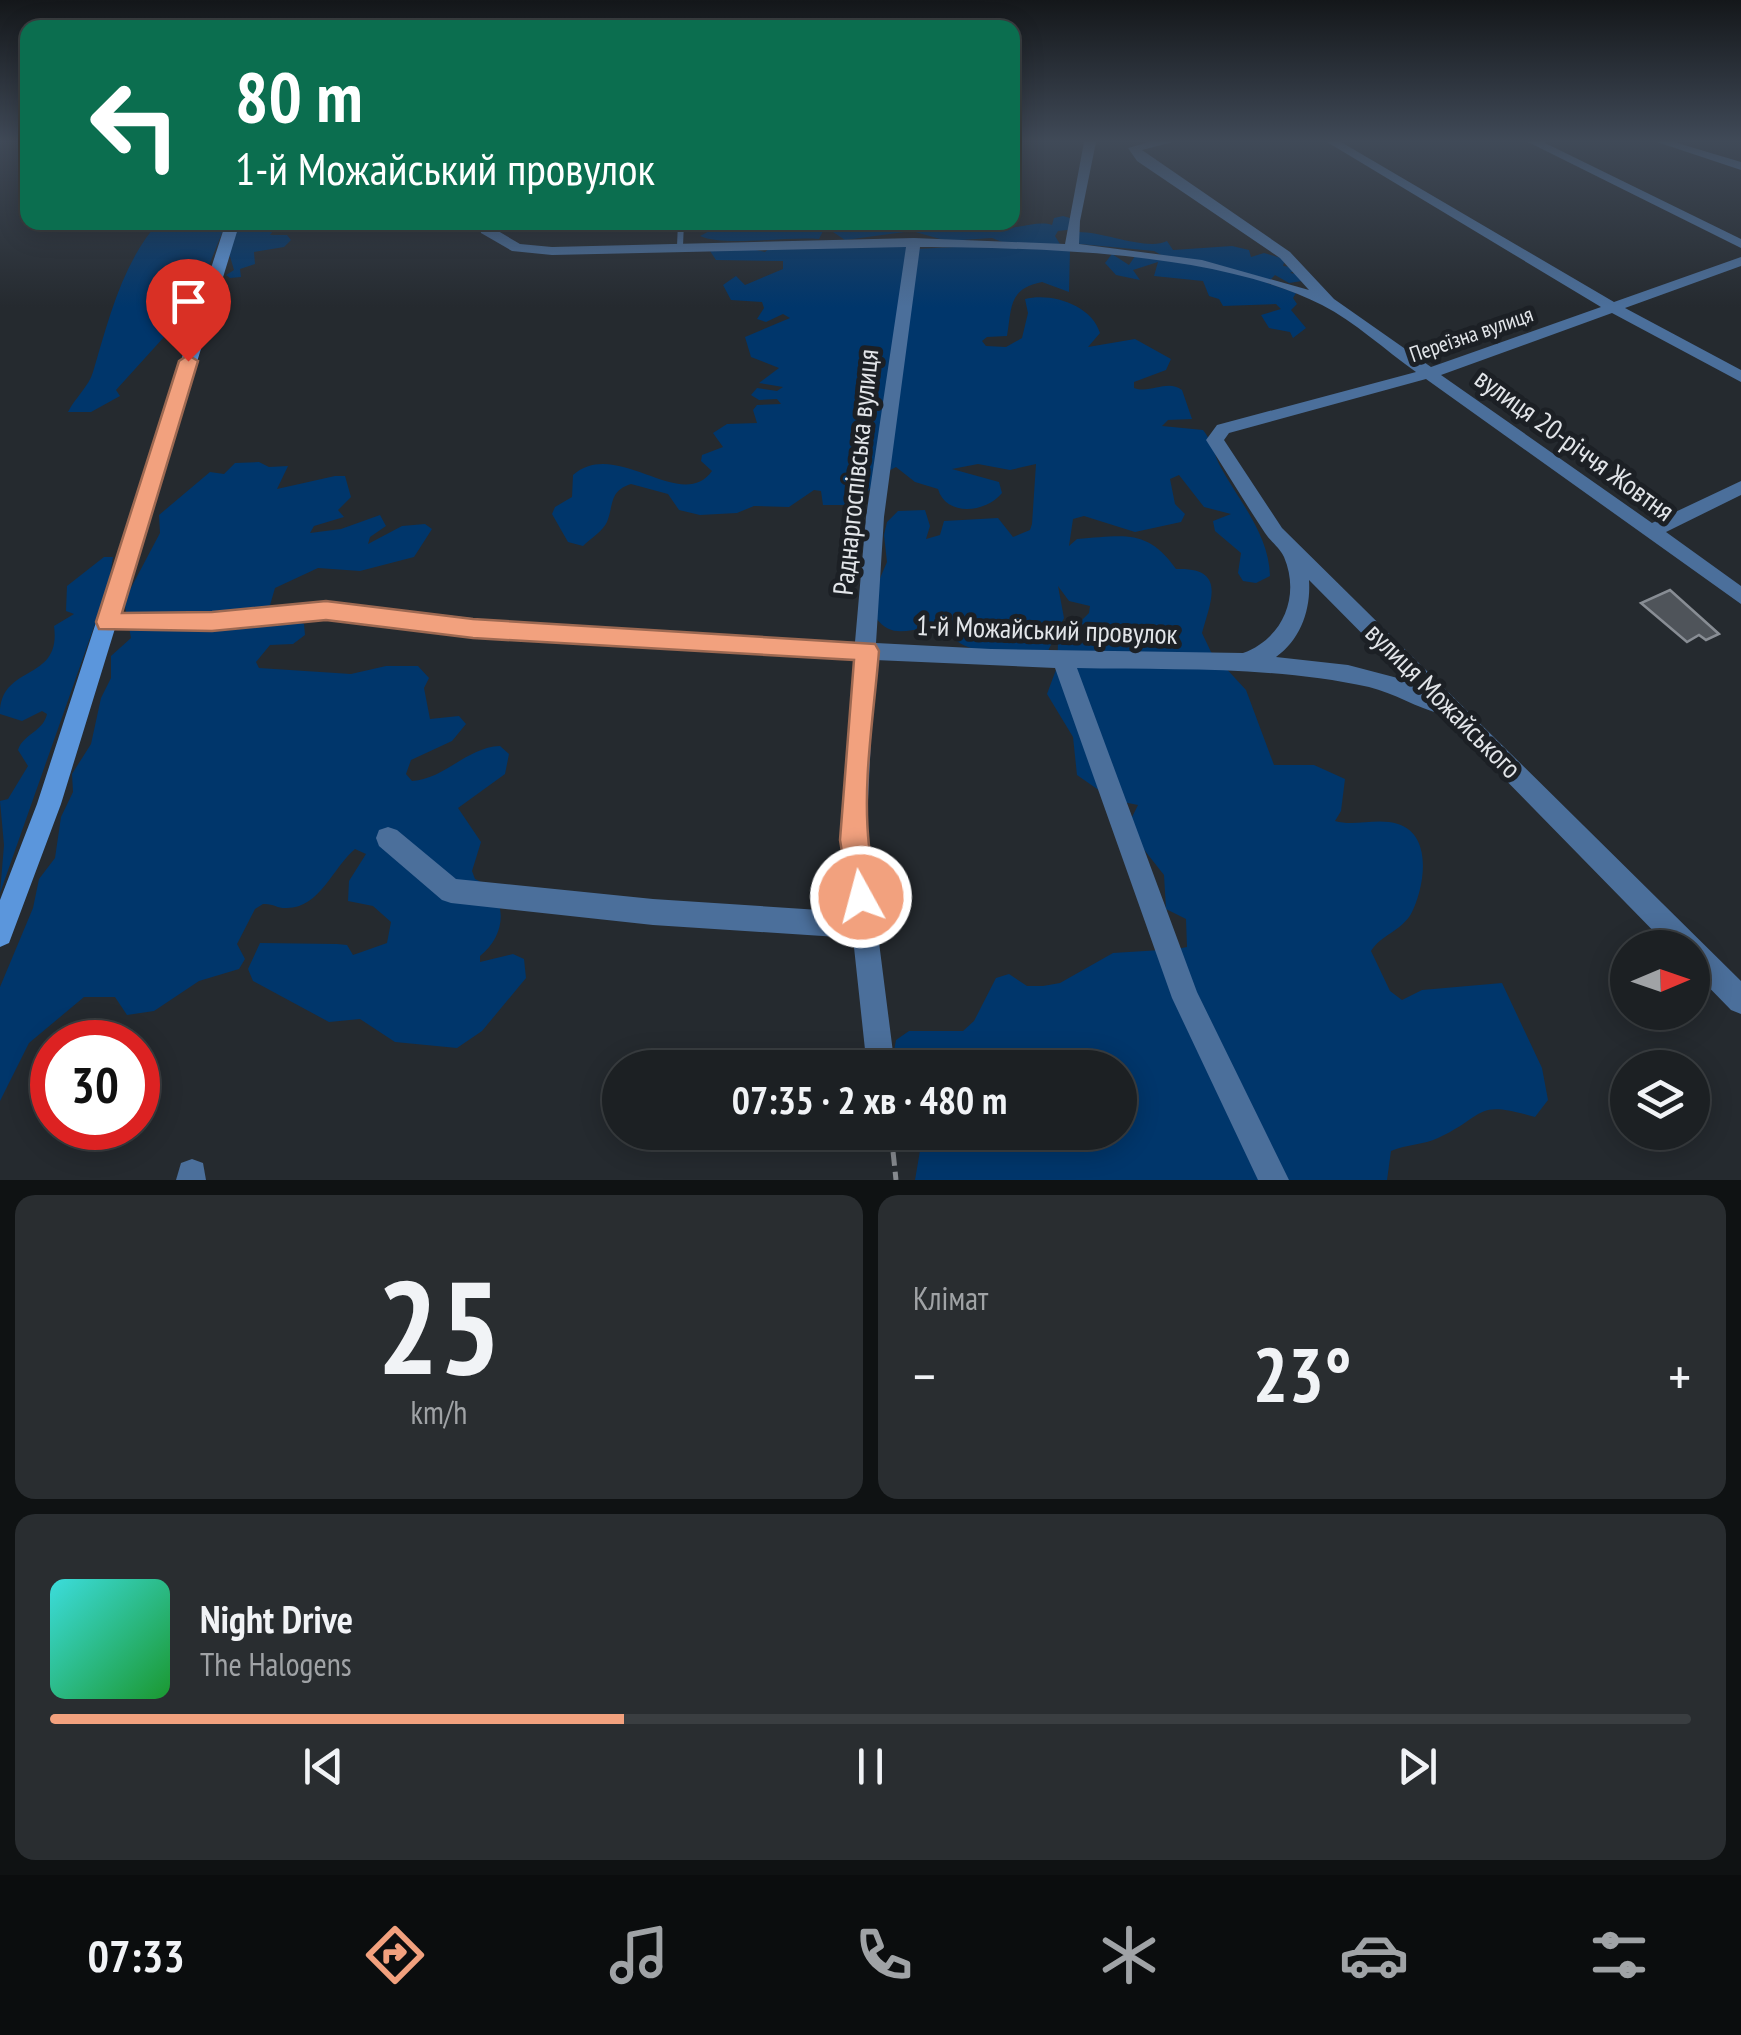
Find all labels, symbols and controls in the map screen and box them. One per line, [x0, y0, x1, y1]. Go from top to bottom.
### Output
text: 80 m [235, 51, 363, 141]
icon: left [70, 60, 200, 190]
text: 1-й Можайський провулок [235, 139, 655, 197]
pin [146, 259, 231, 362]
icon: arrive [161, 274, 216, 329]
street label: Переїзна вулиця [1406, 300, 1536, 368]
street label: Раднаргоспівська вулиця [824, 347, 886, 597]
street label: вулиця 20-річчя Жовтня [1468, 359, 1682, 529]
street label: 1-й Можайський провулок [916, 606, 1178, 652]
street label: вулиця Можайського [1358, 614, 1530, 786]
position arrow [809, 845, 913, 949]
north arrow [1610, 930, 1710, 1030]
map controls [1610, 930, 1710, 1150]
speed limit sign: 30 [30, 1020, 160, 1150]
button: layers [1610, 1050, 1710, 1150]
text: 07:35 · 2 хв · 480 m [732, 1075, 1007, 1124]
text: 25 [377, 1242, 501, 1410]
text: Клімат [913, 1277, 988, 1319]
text: 23° [1252, 1326, 1352, 1423]
text: − [913, 1340, 936, 1411]
text: + [1668, 1340, 1691, 1411]
text: km/h [411, 1391, 467, 1433]
text: Night Drive [200, 1594, 353, 1643]
text: The Halogens [200, 1643, 352, 1685]
icon: previous [296, 1739, 351, 1794]
icon: pause [843, 1739, 898, 1794]
icon: next [1390, 1739, 1445, 1794]
icon: directions [360, 1920, 430, 1990]
icon: music [604, 1920, 674, 1990]
icon: phone [849, 1920, 919, 1990]
icon: climate [1094, 1920, 1164, 1990]
icon: car [1339, 1920, 1409, 1990]
icon: filters [1584, 1920, 1654, 1990]
text: 07:33 [87, 1926, 185, 1984]

